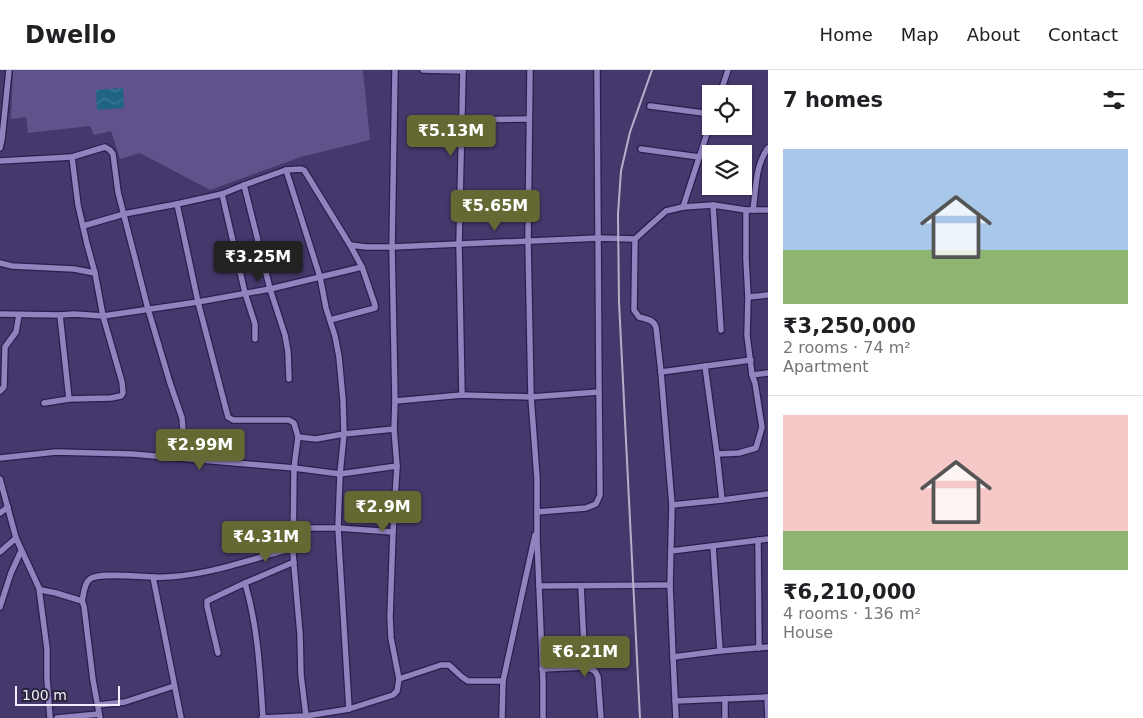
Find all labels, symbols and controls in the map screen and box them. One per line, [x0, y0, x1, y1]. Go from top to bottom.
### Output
text: Dwello [25, 21, 116, 49]
text: Home [820, 24, 873, 45]
text: Map [901, 24, 939, 45]
text: About [967, 24, 1020, 45]
text: Contact [1048, 24, 1118, 45]
map controls [702, 85, 752, 195]
button: locate [702, 85, 752, 135]
icon: filters [1100, 86, 1128, 114]
text: 7 homes [783, 88, 883, 112]
pin: ₹5.13M [410, 114, 492, 157]
text: ₹5.13M [418, 121, 484, 140]
button: layers [702, 145, 752, 195]
icon: home [911, 182, 1001, 272]
pin: ₹5.65M [454, 190, 536, 232]
text: ₹5.65M [462, 196, 528, 215]
pin: ₹3.25M [217, 240, 299, 283]
text: ₹3.25M [225, 247, 291, 266]
text: ₹3,250,000 [783, 314, 916, 338]
text: 2 rooms · 74 m² [783, 338, 911, 357]
text: Apartment [783, 357, 869, 376]
pin: ₹2.99M [159, 428, 241, 471]
text: ₹2.99M [167, 435, 233, 454]
icon: home [911, 447, 1001, 537]
pin: ₹2.9M [348, 490, 418, 533]
text: ₹2.9M [355, 497, 411, 516]
pin: ₹4.31M [225, 520, 307, 563]
text: ₹4.31M [233, 527, 299, 546]
text: ₹6,210,000 [783, 580, 916, 604]
text: 4 rooms · 136 m² [783, 604, 921, 623]
text: House [783, 623, 833, 642]
pin: ₹6.21M [544, 636, 626, 678]
text: ₹6.21M [552, 642, 618, 661]
scale bar [15, 683, 120, 706]
text: 100 m [22, 687, 67, 703]

